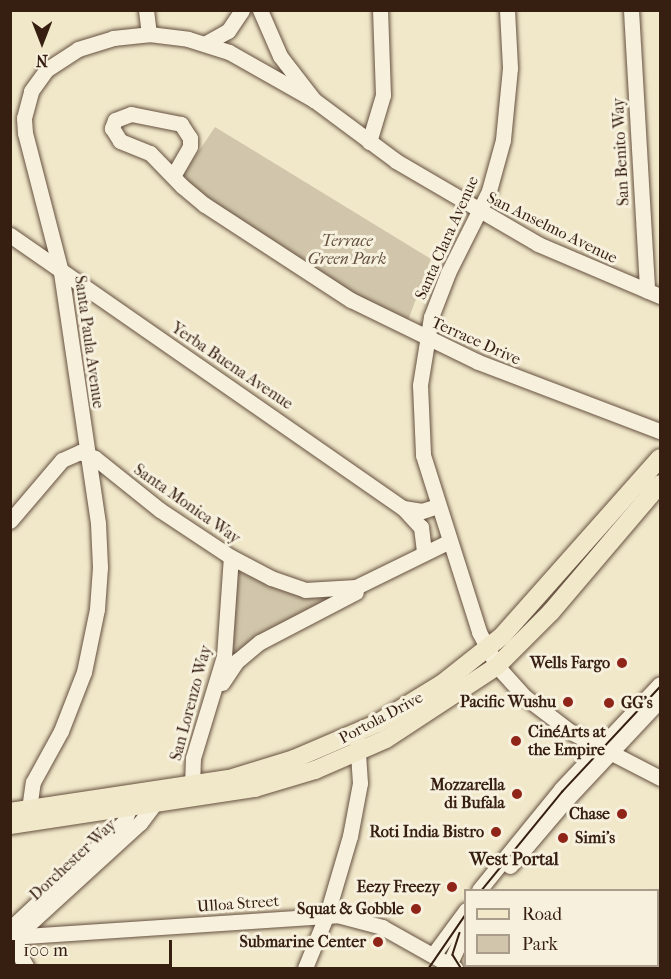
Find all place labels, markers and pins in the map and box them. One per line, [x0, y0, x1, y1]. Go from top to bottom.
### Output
place label: Wells Fargo [530, 653, 610, 673]
marker: Wells Fargo [615, 656, 629, 670]
place label: Pacific Wushu [460, 692, 556, 712]
place label: GG’s [621, 693, 653, 713]
marker: Pacific Wushu [561, 695, 575, 709]
marker: GG’s [602, 696, 616, 710]
place label: CinéArts at the Empire [528, 722, 606, 760]
marker: CinéArts at the Empire [509, 734, 523, 748]
place label: Mozzarella di Bufala [430, 775, 505, 813]
marker: Mozzarella di Bufala [510, 787, 524, 801]
place label: Chase [569, 804, 610, 824]
marker: Chase [615, 807, 629, 821]
place label: Roti India Bistro [369, 822, 484, 842]
marker: Roti India Bistro [489, 825, 503, 839]
place label: Simi’s [575, 828, 615, 848]
marker: Simi’s [556, 831, 570, 845]
place label: Eezy Freezy [357, 877, 440, 897]
marker: Eezy Freezy [445, 880, 459, 894]
place label: Squat & Gobble [297, 899, 404, 919]
marker: Squat & Gobble [409, 902, 423, 916]
place label: Submarine Center [239, 932, 366, 952]
marker: Submarine Center [371, 935, 385, 949]

